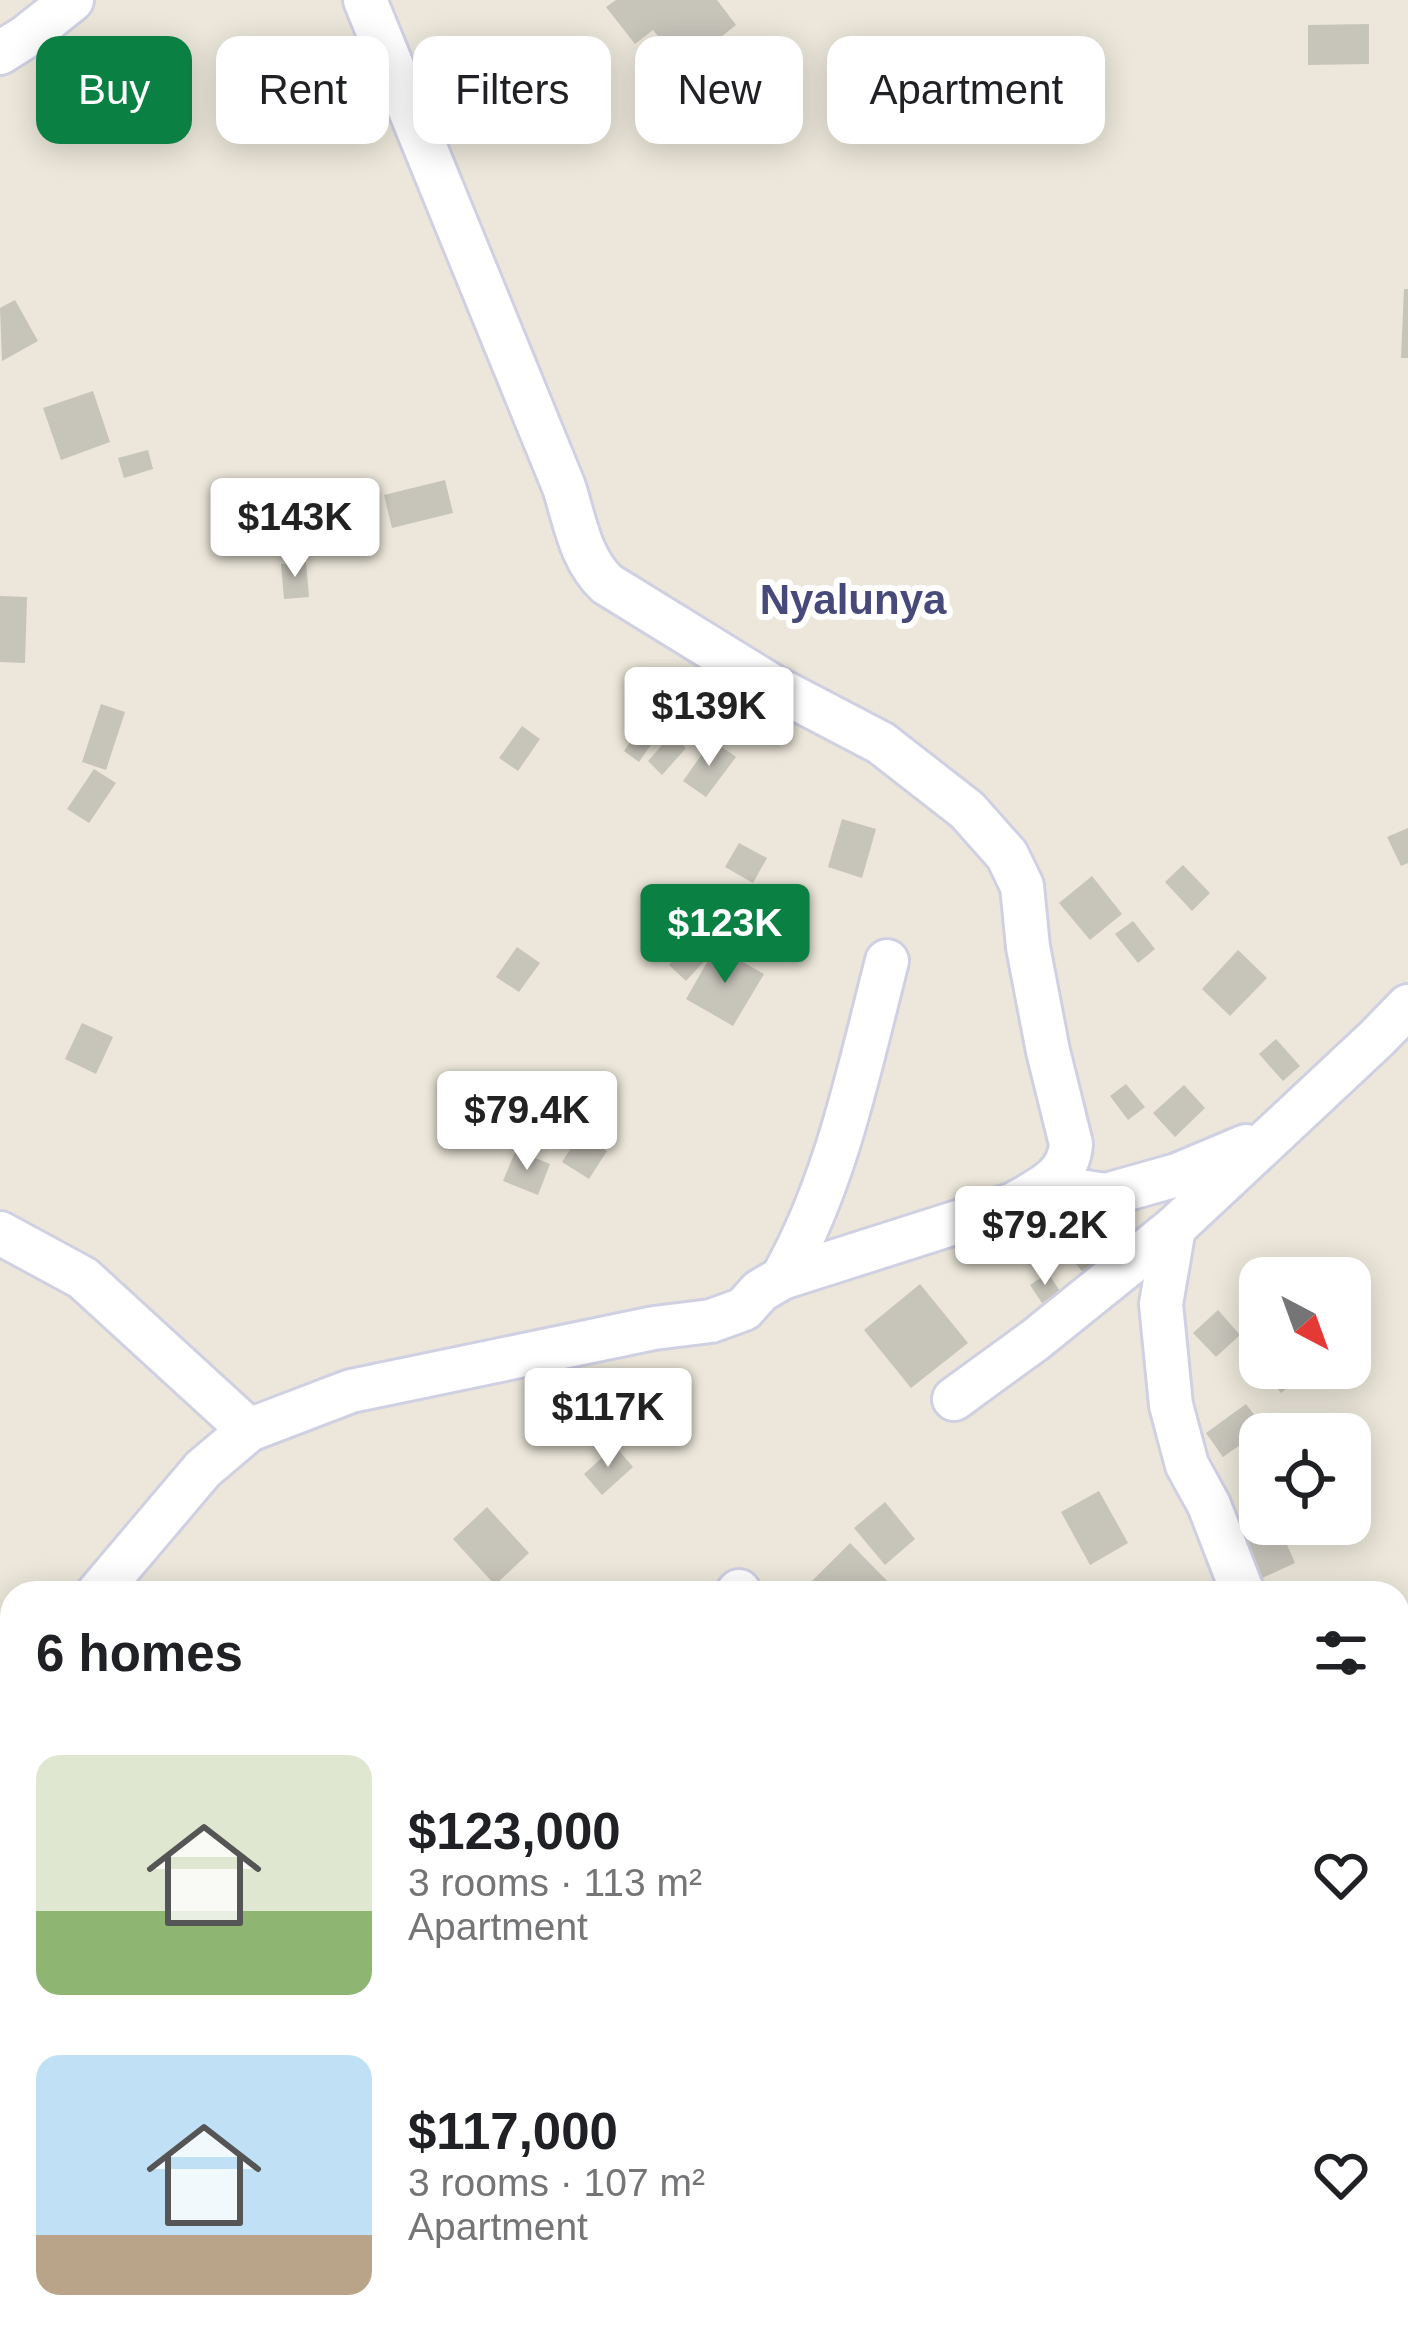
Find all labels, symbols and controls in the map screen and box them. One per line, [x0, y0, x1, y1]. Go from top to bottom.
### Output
chip: Buy [36, 36, 192, 144]
chip: Rent [216, 36, 389, 144]
chip: Filters [413, 36, 611, 144]
chip: New [635, 36, 803, 144]
chip: Apartment [827, 36, 1105, 144]
pin: $143K [211, 478, 379, 580]
text: $143K [238, 495, 352, 538]
district label: Nyalunya [760, 576, 947, 623]
pin: $139K [625, 667, 793, 769]
text: $139K [652, 684, 766, 727]
pin: $123K [641, 884, 809, 986]
text: $123K [668, 901, 782, 944]
pin: $79.4K [429, 1071, 625, 1173]
text: $79.4K [464, 1088, 590, 1131]
pin: $79.2K [947, 1186, 1143, 1288]
text: $79.2K [982, 1203, 1108, 1246]
north arrow [1239, 1257, 1371, 1389]
map controls [1239, 1257, 1371, 1545]
pin: $117K [524, 1368, 692, 1470]
text: $117K [552, 1385, 664, 1428]
button: locate [1239, 1413, 1371, 1545]
icon: filters [1308, 1620, 1374, 1686]
text: 6 homes [36, 1625, 243, 1682]
icon: home [132, 1803, 276, 1947]
text: $123,000 [408, 1803, 621, 1860]
icon: heart [1308, 1842, 1374, 1908]
text: 3 rooms · 113 m² [408, 1861, 702, 1904]
text: Apartment [408, 1905, 588, 1948]
icon: home [132, 2103, 276, 2247]
text: $117,000 [408, 2103, 618, 2160]
icon: heart [1308, 2142, 1374, 2208]
text: 3 rooms · 107 m² [408, 2161, 705, 2204]
text: Apartment [408, 2205, 588, 2248]

